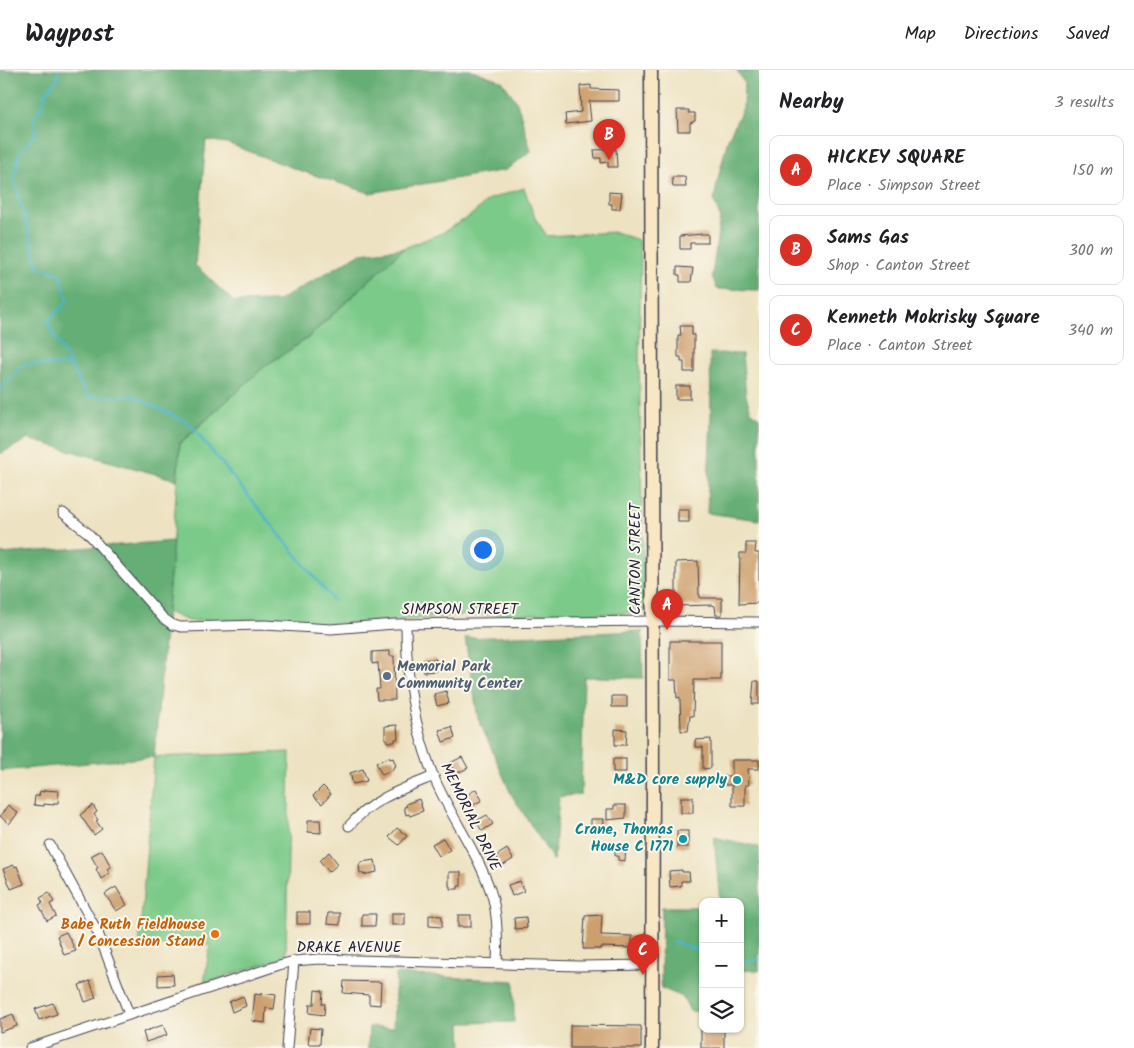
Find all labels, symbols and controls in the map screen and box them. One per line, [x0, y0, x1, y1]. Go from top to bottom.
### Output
text: Waypost [25, 15, 114, 54]
text: Map [904, 20, 936, 49]
text: Directions [964, 20, 1038, 49]
text: Saved [1066, 20, 1109, 49]
text: Nearby [779, 86, 844, 119]
text: 3 results [1055, 90, 1114, 115]
pin: B [593, 119, 625, 160]
text: HICKEY SQUARE [827, 143, 965, 173]
text: A [791, 158, 801, 183]
text: 150 m [1072, 158, 1113, 183]
text: Place · Simpson Street [827, 173, 980, 198]
text: Sams Gas [827, 223, 909, 253]
text: B [791, 238, 801, 263]
text: 300 m [1069, 238, 1113, 263]
text: Shop · Canton Street [827, 253, 970, 278]
text: Kenneth Mokrisky Square [827, 303, 1040, 333]
text: C [791, 318, 801, 343]
text: 340 m [1068, 318, 1113, 343]
text: Place · Canton Street [827, 333, 973, 358]
street label: CANTON STREET [624, 501, 648, 615]
your location [470, 537, 496, 563]
pin: A [651, 589, 683, 630]
street label: SIMPSON STREET [402, 598, 520, 622]
place label: Memorial Park Community Center [397, 655, 522, 696]
marker: Memorial Park Community Center [381, 670, 393, 682]
street label: MEMORIAL DRIVE [433, 759, 507, 876]
place label: M&D core supply [613, 768, 727, 792]
marker: M&D core supply [731, 774, 743, 786]
place label: Crane, Thomas House C 1771 [575, 818, 673, 859]
marker: Crane, Thomas House C 1771 [677, 833, 689, 845]
map controls [699, 898, 744, 1033]
button: + [699, 898, 744, 943]
place label: Babe Ruth Fieldhouse / Concession Stand [61, 913, 206, 954]
marker: Babe Ruth Fieldhouse / Concession Stand [209, 928, 221, 940]
pin: C [627, 934, 659, 975]
street label: DRAKE AVENUE [297, 936, 403, 960]
button: − [699, 943, 744, 988]
button: layers [699, 988, 744, 1033]

